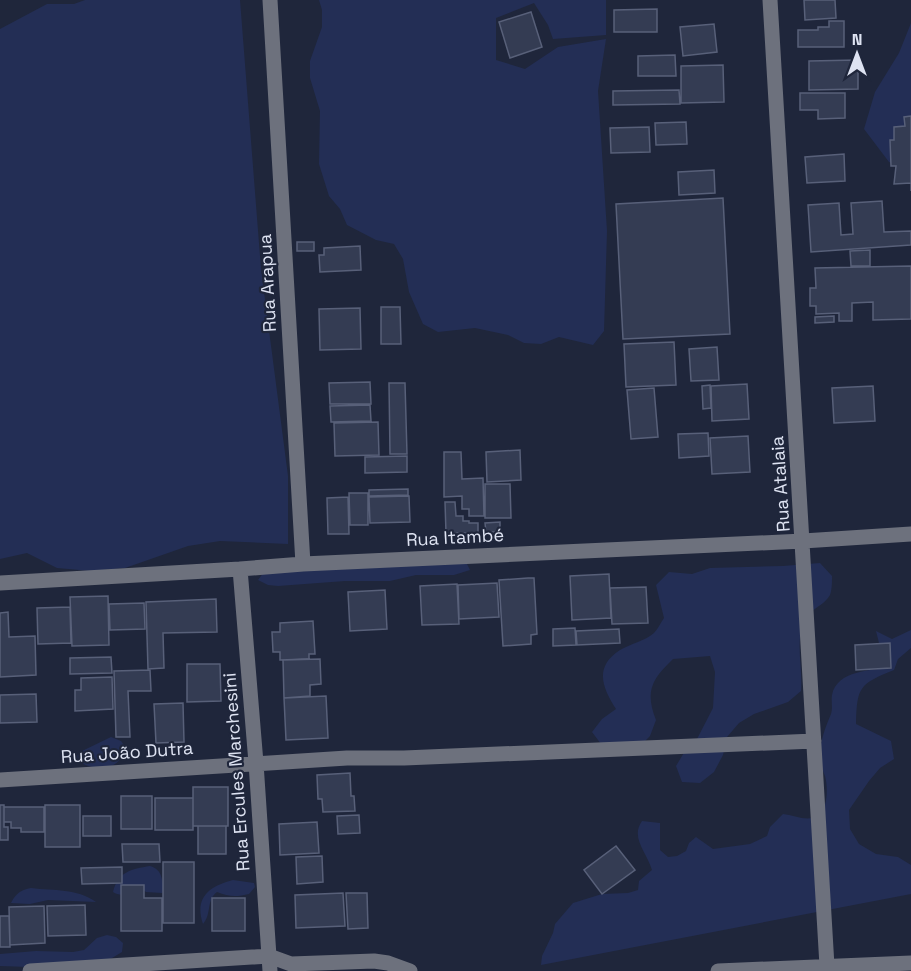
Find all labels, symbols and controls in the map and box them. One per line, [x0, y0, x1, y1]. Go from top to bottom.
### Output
north arrow [827, 24, 887, 84]
text: N [852, 29, 862, 50]
street label: Rua Arapua [253, 233, 281, 333]
street label: Rua Atalaia [765, 435, 795, 533]
street label: Rua Itambé [405, 523, 505, 551]
street label: Rua Ercules Marchesini [218, 672, 254, 872]
street label: Rua João Dutra [60, 736, 194, 768]

